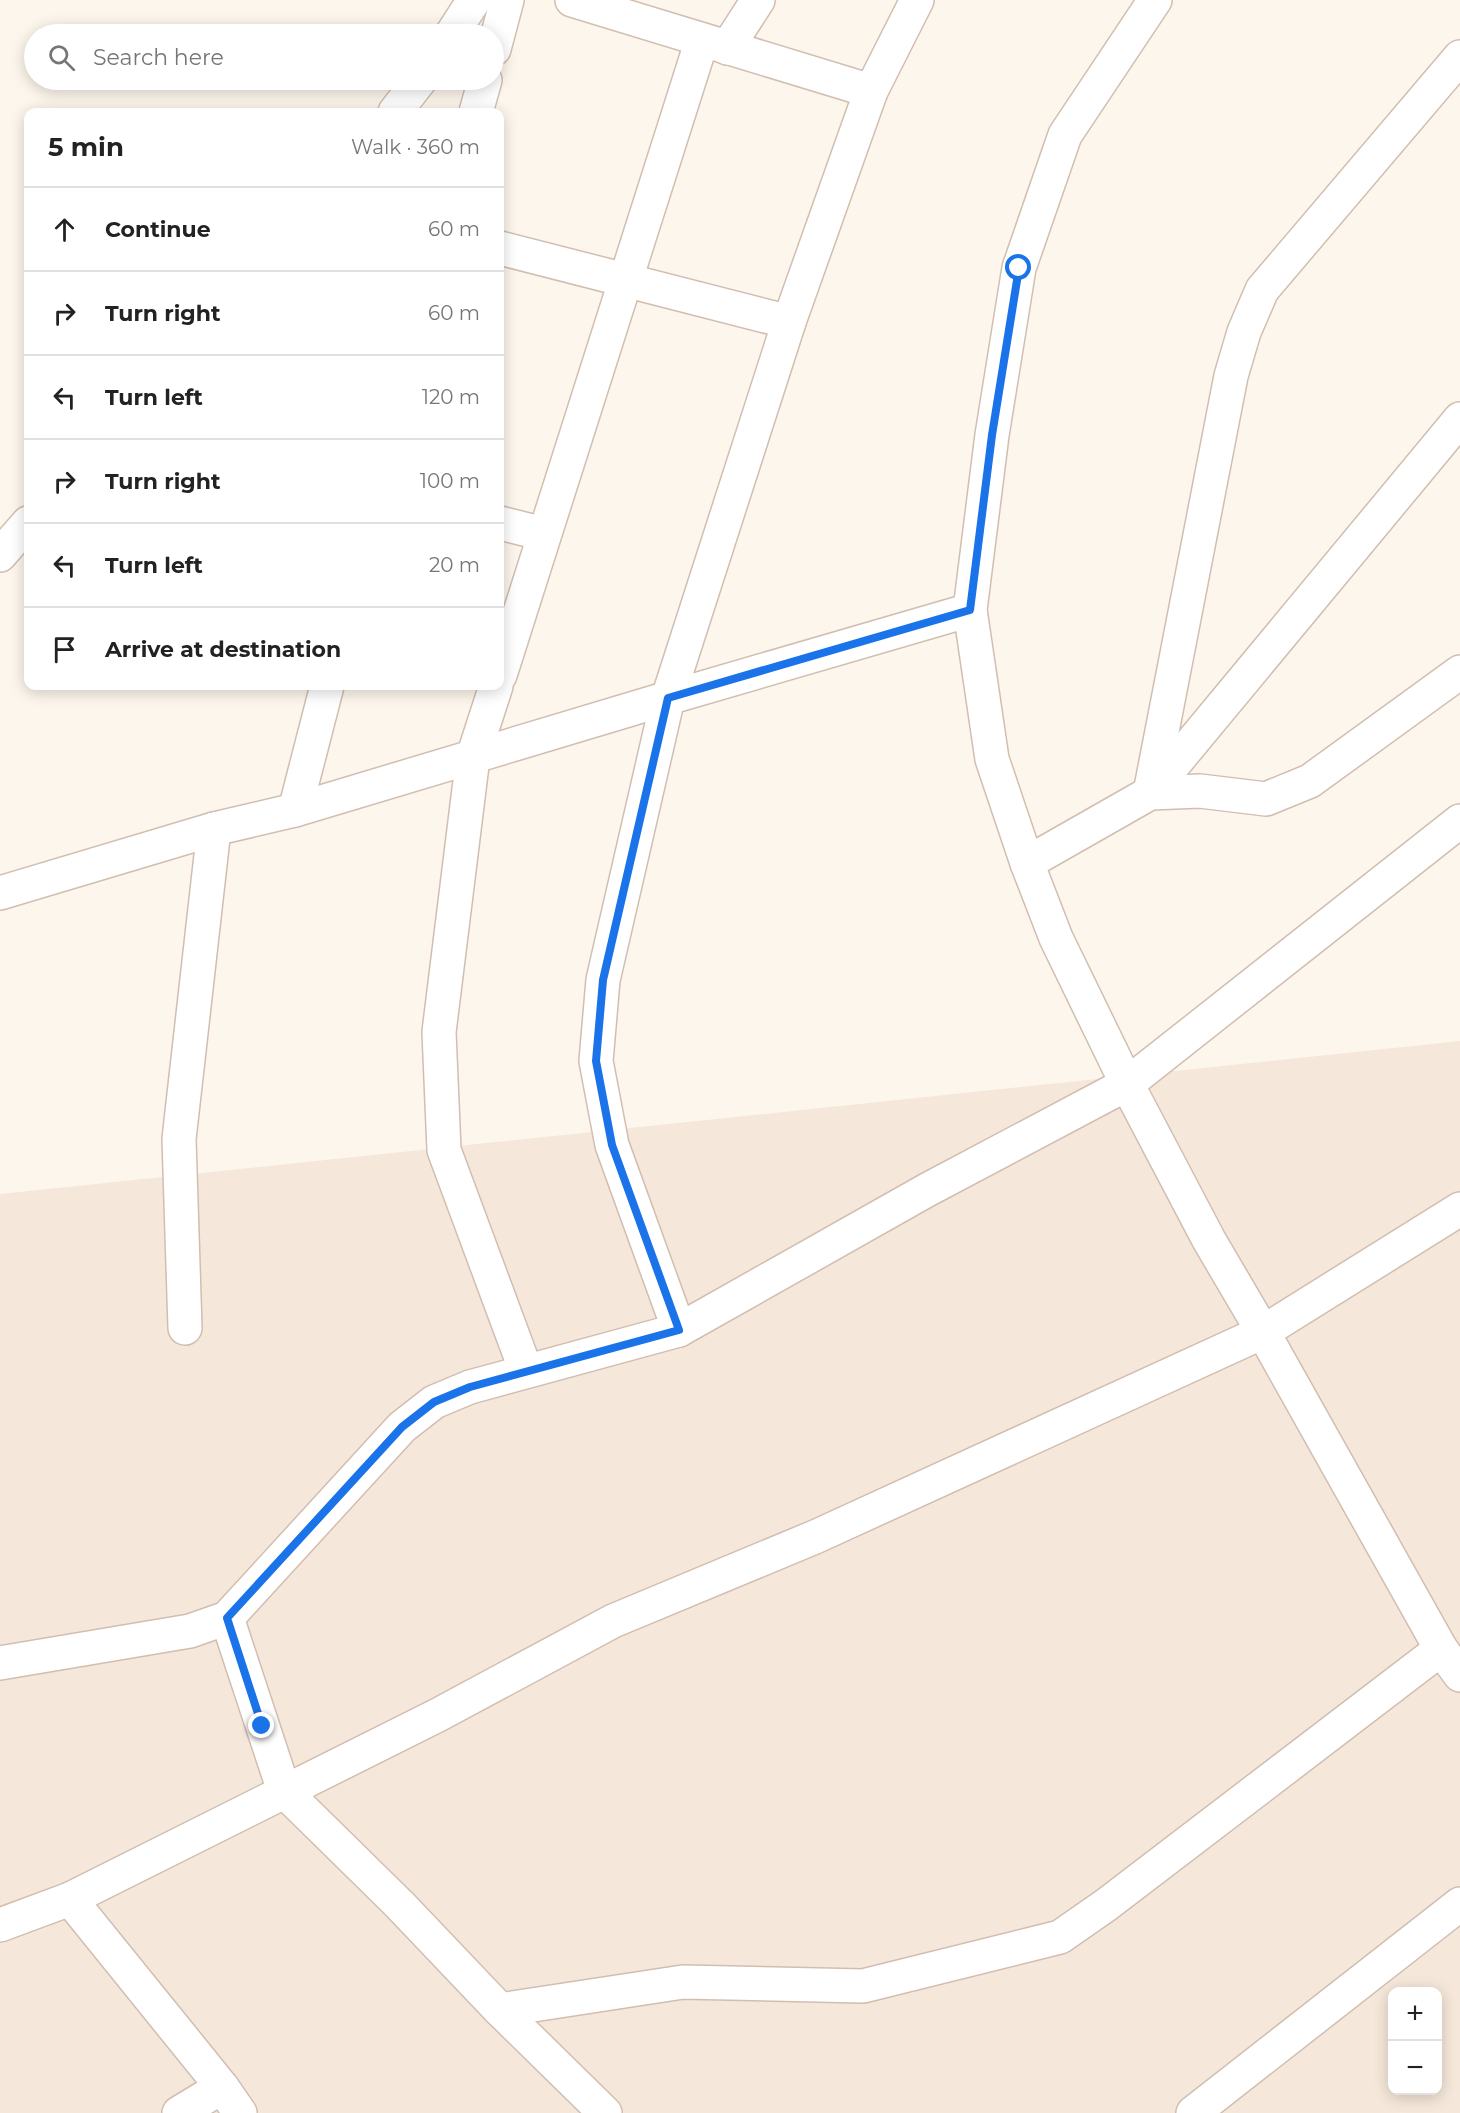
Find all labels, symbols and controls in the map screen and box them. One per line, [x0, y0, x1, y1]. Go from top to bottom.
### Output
search box [24, 24, 504, 90]
icon: search [45, 41, 78, 74]
text: Search here [93, 44, 224, 71]
text: 5 min [48, 131, 124, 163]
text: Walk · 360 m [351, 135, 480, 159]
icon: ahead [48, 213, 81, 246]
text: Continue [105, 216, 211, 243]
text: 60 m [428, 217, 480, 241]
route start [1005, 254, 1031, 280]
icon: right [48, 297, 81, 330]
text: Turn right [105, 300, 220, 327]
text: 60 m [428, 301, 480, 325]
icon: left [48, 381, 81, 414]
text: Turn left [105, 384, 203, 411]
text: 120 m [422, 385, 480, 409]
icon: right [48, 465, 81, 498]
text: Turn right [105, 468, 220, 495]
text: 100 m [420, 469, 480, 493]
icon: left [48, 549, 81, 582]
text: Turn left [105, 552, 203, 579]
text: 20 m [429, 553, 480, 577]
icon: arrive [48, 633, 81, 666]
text: Arrive at destination [105, 636, 341, 663]
route end [248, 1712, 274, 1738]
map controls [1388, 1987, 1442, 2095]
button: + [1388, 1987, 1442, 2041]
button: − [1388, 2041, 1442, 2095]

